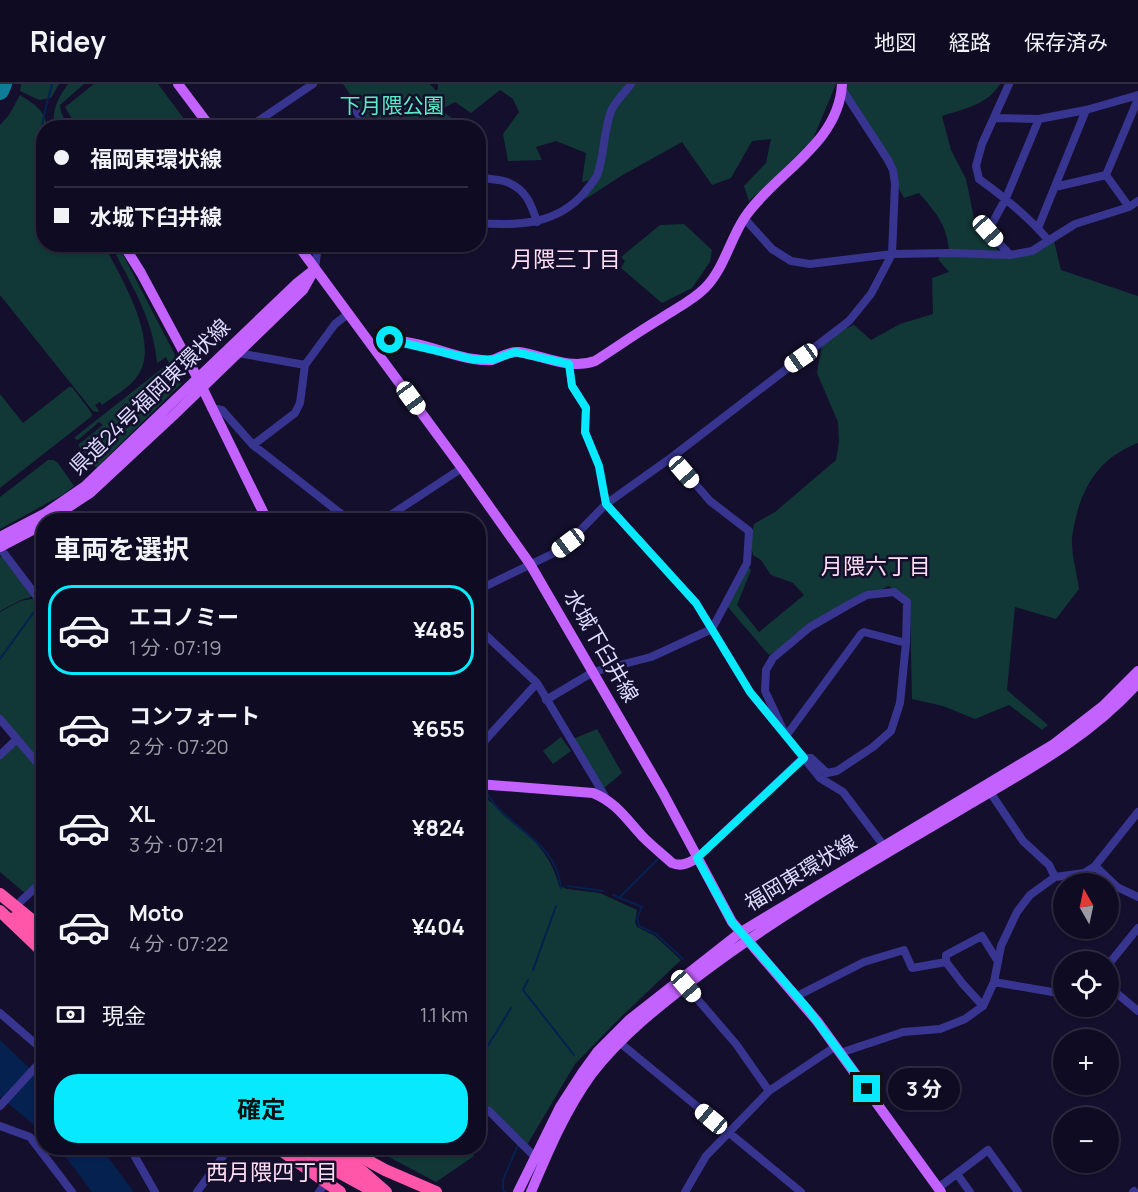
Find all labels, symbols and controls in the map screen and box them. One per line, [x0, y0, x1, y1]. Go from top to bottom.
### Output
text: Ridey [30, 22, 106, 60]
text: 地図 [874, 28, 916, 56]
text: 経路 [949, 28, 991, 56]
text: 保存済み [1024, 28, 1108, 56]
park label: 下月隈公園 [340, 91, 445, 119]
text: 福岡東環状線 [90, 144, 222, 174]
text: 水城下臼井線 [90, 202, 222, 232]
car [969, 212, 1007, 250]
district label: 月隈三丁目 [511, 244, 621, 274]
street label: 県道24号福岡東環状線 [63, 312, 236, 480]
route start [376, 326, 403, 353]
car [781, 340, 821, 376]
car [393, 378, 429, 418]
car [665, 453, 703, 491]
car [548, 525, 588, 561]
text: 車両を選択 [54, 530, 189, 567]
district label: 月隈六丁目 [821, 551, 931, 581]
street label: 水城下臼井線 [558, 584, 645, 707]
text: エコノミー [129, 602, 239, 632]
icon: car [57, 603, 111, 657]
text: ¥485 [413, 615, 465, 645]
text: 1 分 · 07:19 [129, 634, 222, 661]
text: コンフォート [129, 701, 260, 731]
icon: car [57, 702, 111, 756]
text: ¥655 [412, 714, 465, 744]
text: 2 分 · 07:20 [129, 733, 229, 760]
text: XL [129, 799, 155, 829]
icon: car [57, 801, 111, 855]
text: ¥824 [412, 813, 465, 843]
street label: 福岡東環状線 [739, 828, 862, 917]
text: 3 分 · 07:21 [129, 831, 224, 858]
north arrow [1053, 873, 1119, 939]
map controls [1053, 873, 1119, 1173]
text: Moto [129, 898, 184, 928]
icon: car [57, 900, 111, 954]
text: ¥404 [412, 912, 465, 942]
text: 4 分 · 07:22 [129, 930, 228, 957]
button: locate [1053, 951, 1119, 1017]
car [667, 967, 705, 1005]
icon: cash [54, 998, 87, 1031]
text: 現金 [102, 1001, 146, 1031]
text: 1.1 km [420, 1001, 468, 1028]
button: + [1053, 1029, 1119, 1095]
callout: 3 分 [888, 1068, 960, 1110]
button: 確定 [54, 1074, 468, 1143]
route end [853, 1075, 880, 1102]
text: 3 分 [906, 1075, 942, 1102]
car [691, 1101, 731, 1137]
button: − [1053, 1107, 1119, 1173]
district label: 西月隈四丁目 [206, 1157, 338, 1187]

